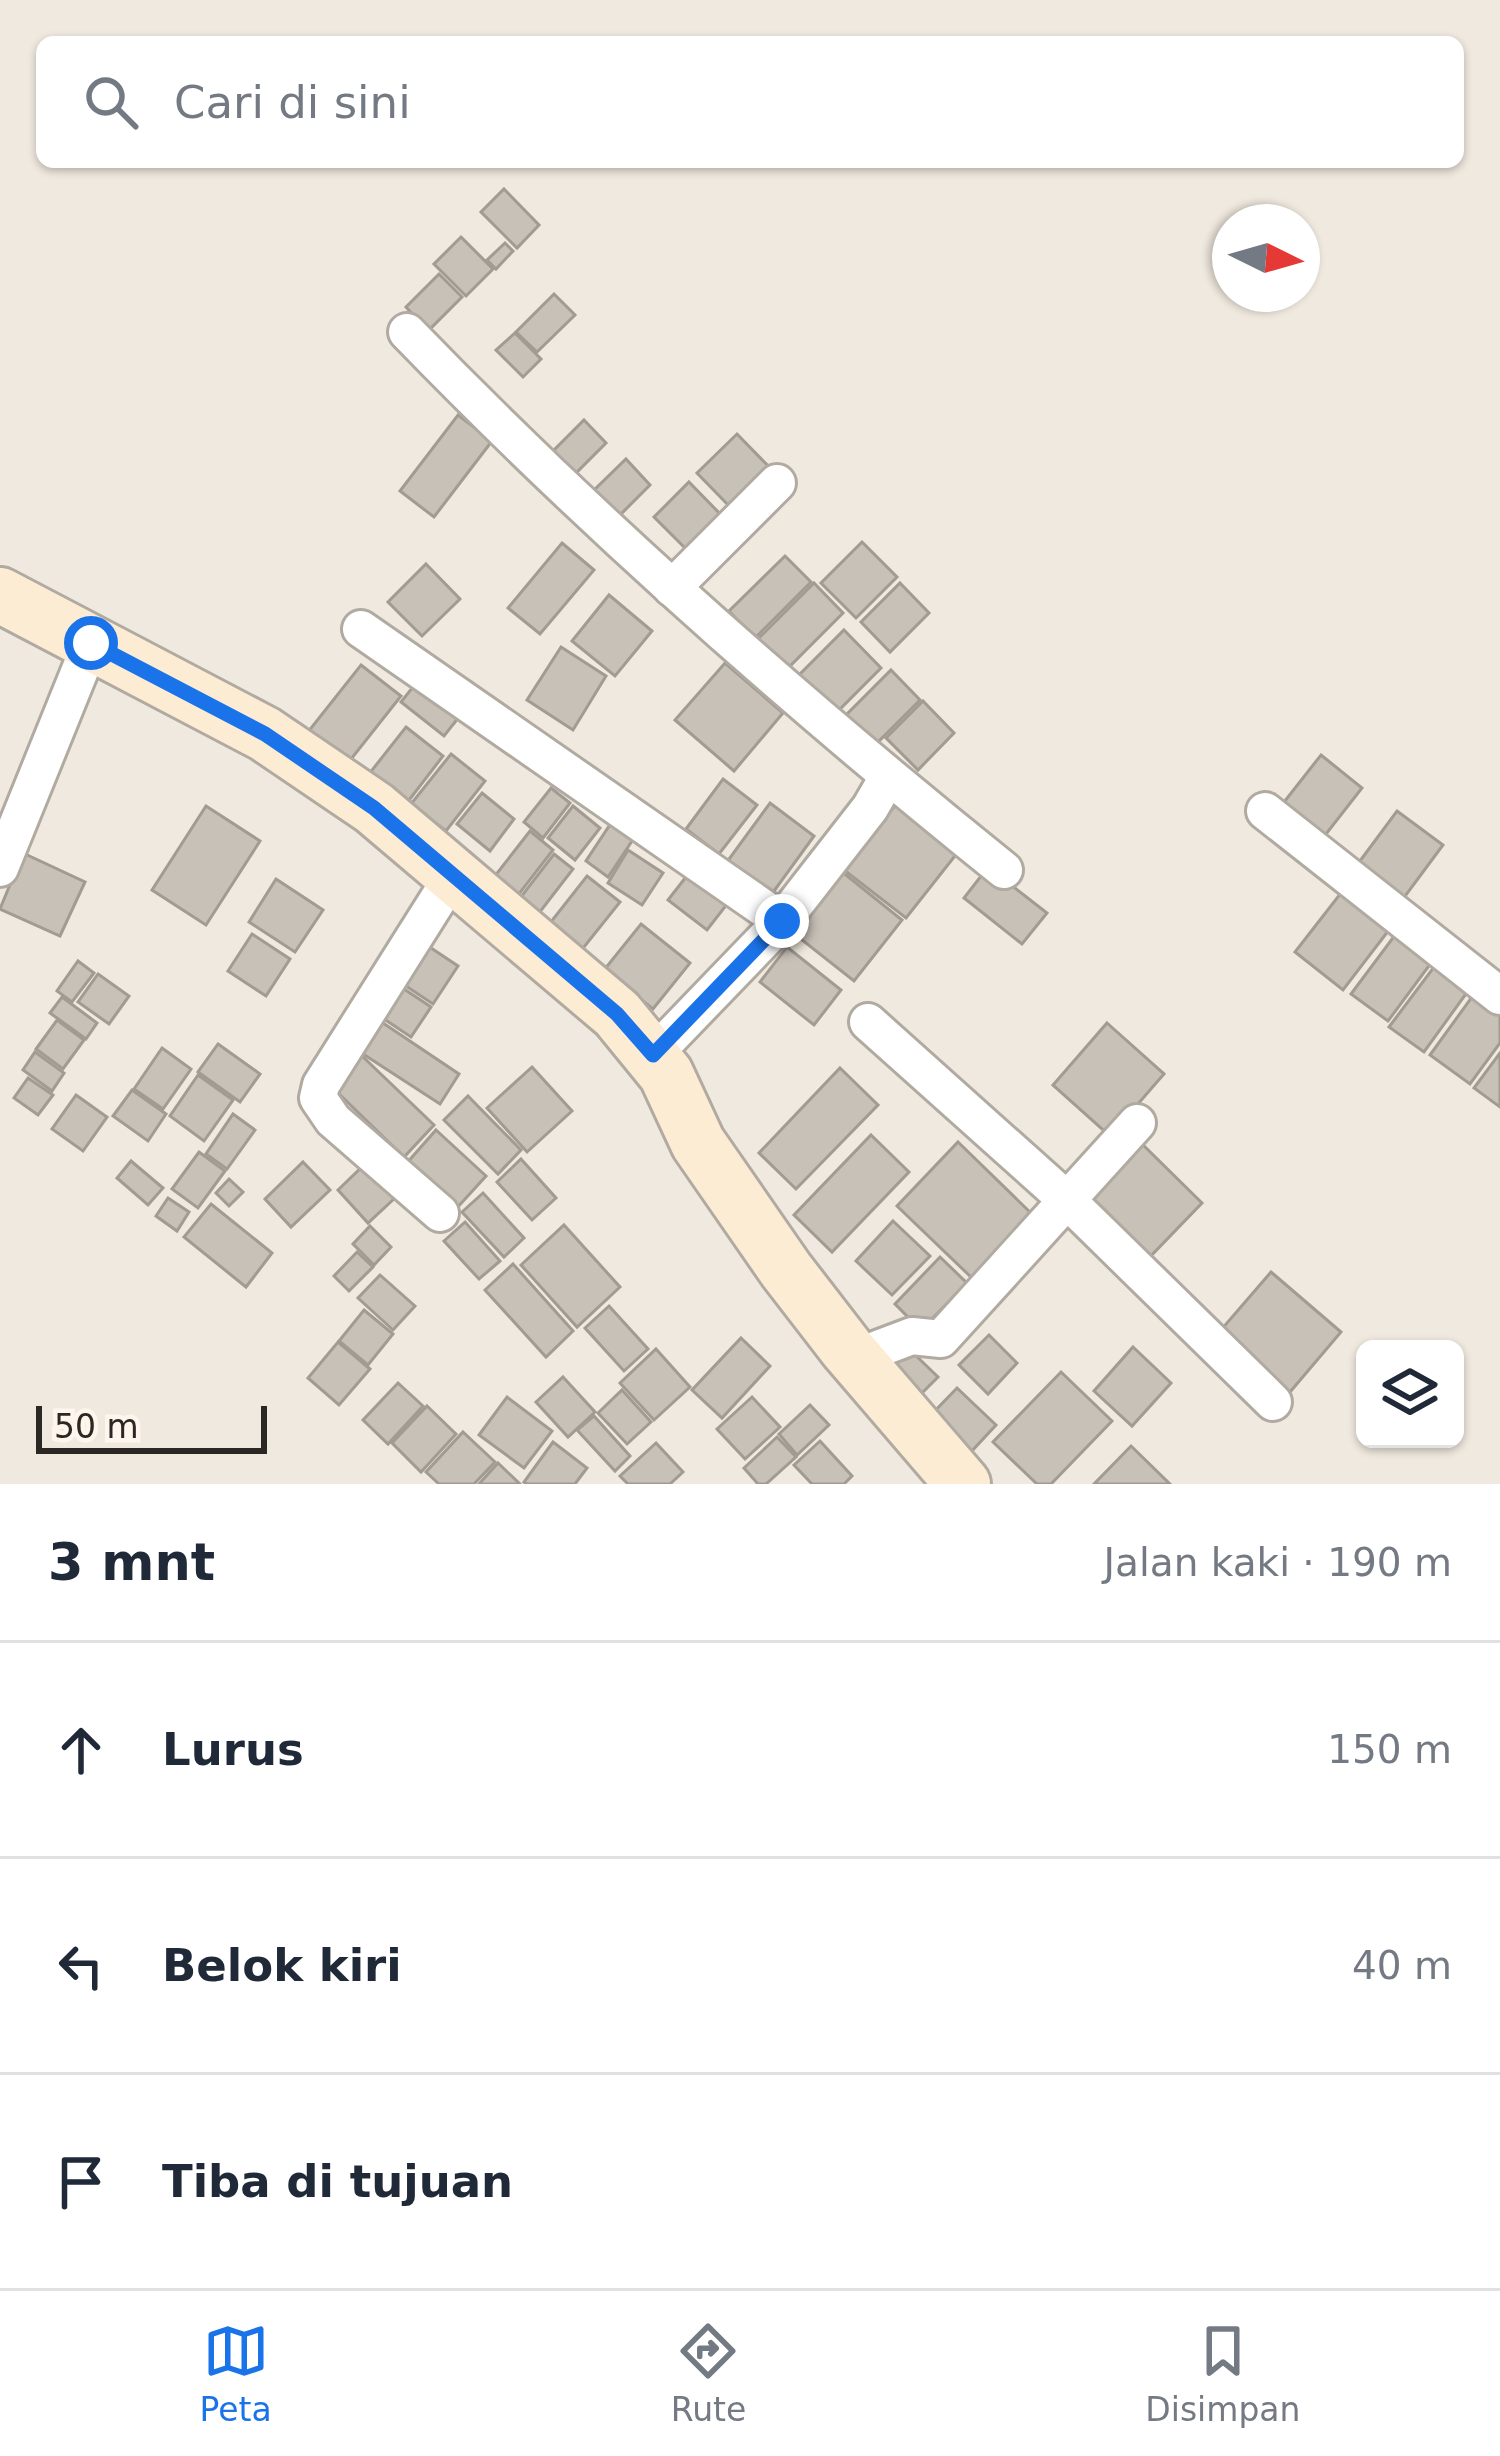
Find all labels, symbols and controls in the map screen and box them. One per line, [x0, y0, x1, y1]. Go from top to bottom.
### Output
search box [36, 36, 1464, 168]
icon: search [78, 69, 144, 135]
text: Cari di sini [174, 76, 411, 129]
north arrow [1212, 204, 1320, 312]
route start [64, 616, 118, 670]
route end [755, 894, 809, 948]
map controls [1356, 1340, 1464, 1448]
button: layers [1356, 1340, 1464, 1448]
scale bar [36, 1400, 267, 1453]
text: 50 m [54, 1407, 139, 1446]
text: 3 mnt [48, 1533, 215, 1592]
text: Jalan kaki · 190 m [1104, 1540, 1452, 1585]
icon: ahead [48, 1717, 114, 1783]
text: Lurus [162, 1723, 304, 1776]
text: 150 m [1327, 1727, 1452, 1772]
icon: left [48, 1933, 114, 1999]
text: Belok kiri [162, 1939, 402, 1992]
text: 40 m [1352, 1943, 1452, 1988]
icon: arrive [48, 2149, 114, 2215]
text: Tiba di tujuan [162, 2155, 513, 2208]
tab: Peta [200, 2318, 272, 2429]
tab: Rute [671, 2318, 746, 2429]
tab: Disimpan [1145, 2318, 1300, 2429]

